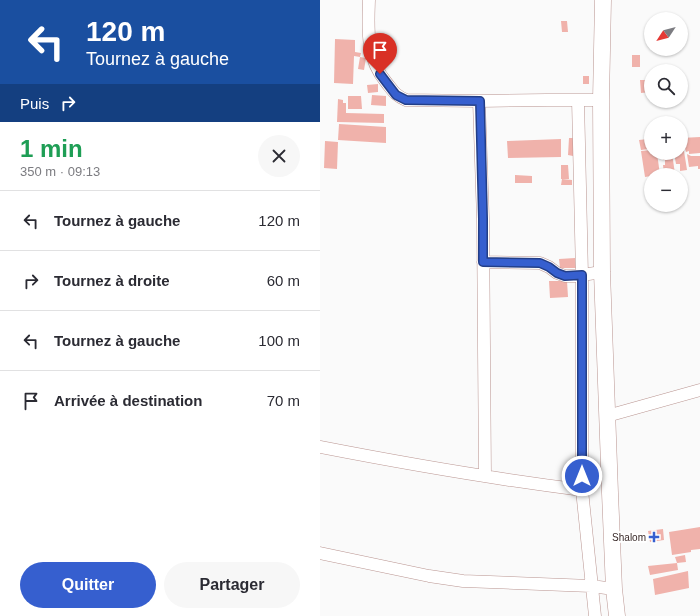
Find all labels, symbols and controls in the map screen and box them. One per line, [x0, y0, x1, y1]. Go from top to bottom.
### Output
north arrow [644, 12, 688, 56]
map controls [644, 12, 688, 212]
icon: left [20, 16, 72, 68]
text: 120 m [86, 16, 165, 47]
pin [363, 33, 397, 74]
icon: arrive [369, 39, 391, 61]
text: Tournez à gauche [86, 49, 229, 69]
button: search [644, 64, 688, 108]
icon: right [57, 92, 79, 114]
text: Puis [20, 95, 49, 112]
button: + [644, 116, 688, 160]
text: 1 min [20, 135, 83, 162]
button: close [258, 135, 300, 177]
text: 350 m · 09:13 [20, 164, 100, 179]
button: − [644, 168, 688, 212]
icon: left [20, 210, 42, 232]
text: Tournez à gauche [54, 212, 180, 229]
text: 120 m [258, 212, 300, 229]
icon: right [20, 270, 42, 292]
text: Tournez à droite [54, 272, 170, 289]
text: 60 m [267, 272, 300, 289]
icon: left [20, 330, 42, 352]
text: Tournez à gauche [54, 332, 180, 349]
text: 100 m [258, 332, 300, 349]
icon: arrive [20, 390, 42, 412]
text: Arrivée à destination [54, 392, 202, 409]
text: 70 m [267, 392, 300, 409]
position arrow [561, 455, 603, 497]
place label: Shalom [612, 532, 646, 543]
marker: Shalom [649, 532, 659, 542]
button: Quitter [20, 562, 156, 608]
button: Partager [164, 562, 300, 608]

